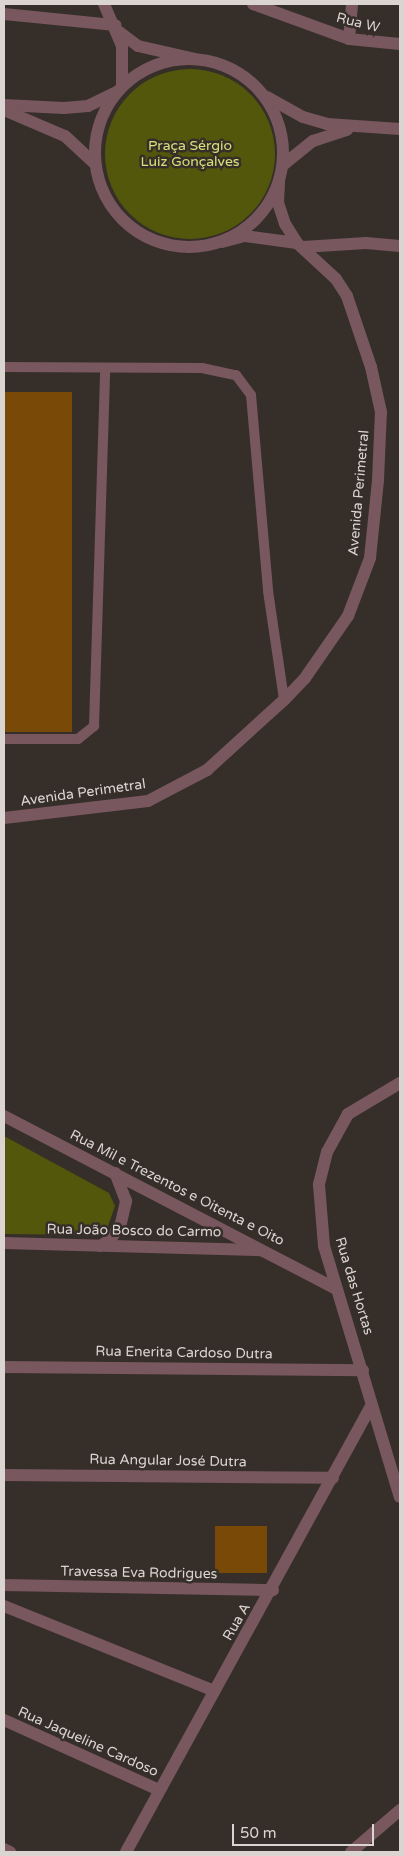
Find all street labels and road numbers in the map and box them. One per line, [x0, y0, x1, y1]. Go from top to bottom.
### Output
street label: Rua W [335, 10, 381, 36]
street label: Avenida Perimetral [345, 429, 373, 557]
street label: Avenida Perimetral [19, 776, 147, 810]
street label: Rua Mil e Trezentos e Oitenta e Oito [67, 1126, 287, 1250]
street label: Rua João Bosco do Carmo [46, 1221, 222, 1241]
street label: Rua das Hortas [331, 1235, 377, 1337]
street label: Rua Enerita Cardoso Dutra [95, 1343, 273, 1363]
street label: Rua Angular José Dutra [89, 1451, 247, 1471]
street label: Travessa Eva Rodrigues [61, 1563, 217, 1583]
street label: Rua A [220, 1600, 254, 1644]
street label: Rua Jaqueline Cardoso [15, 1703, 161, 1781]

